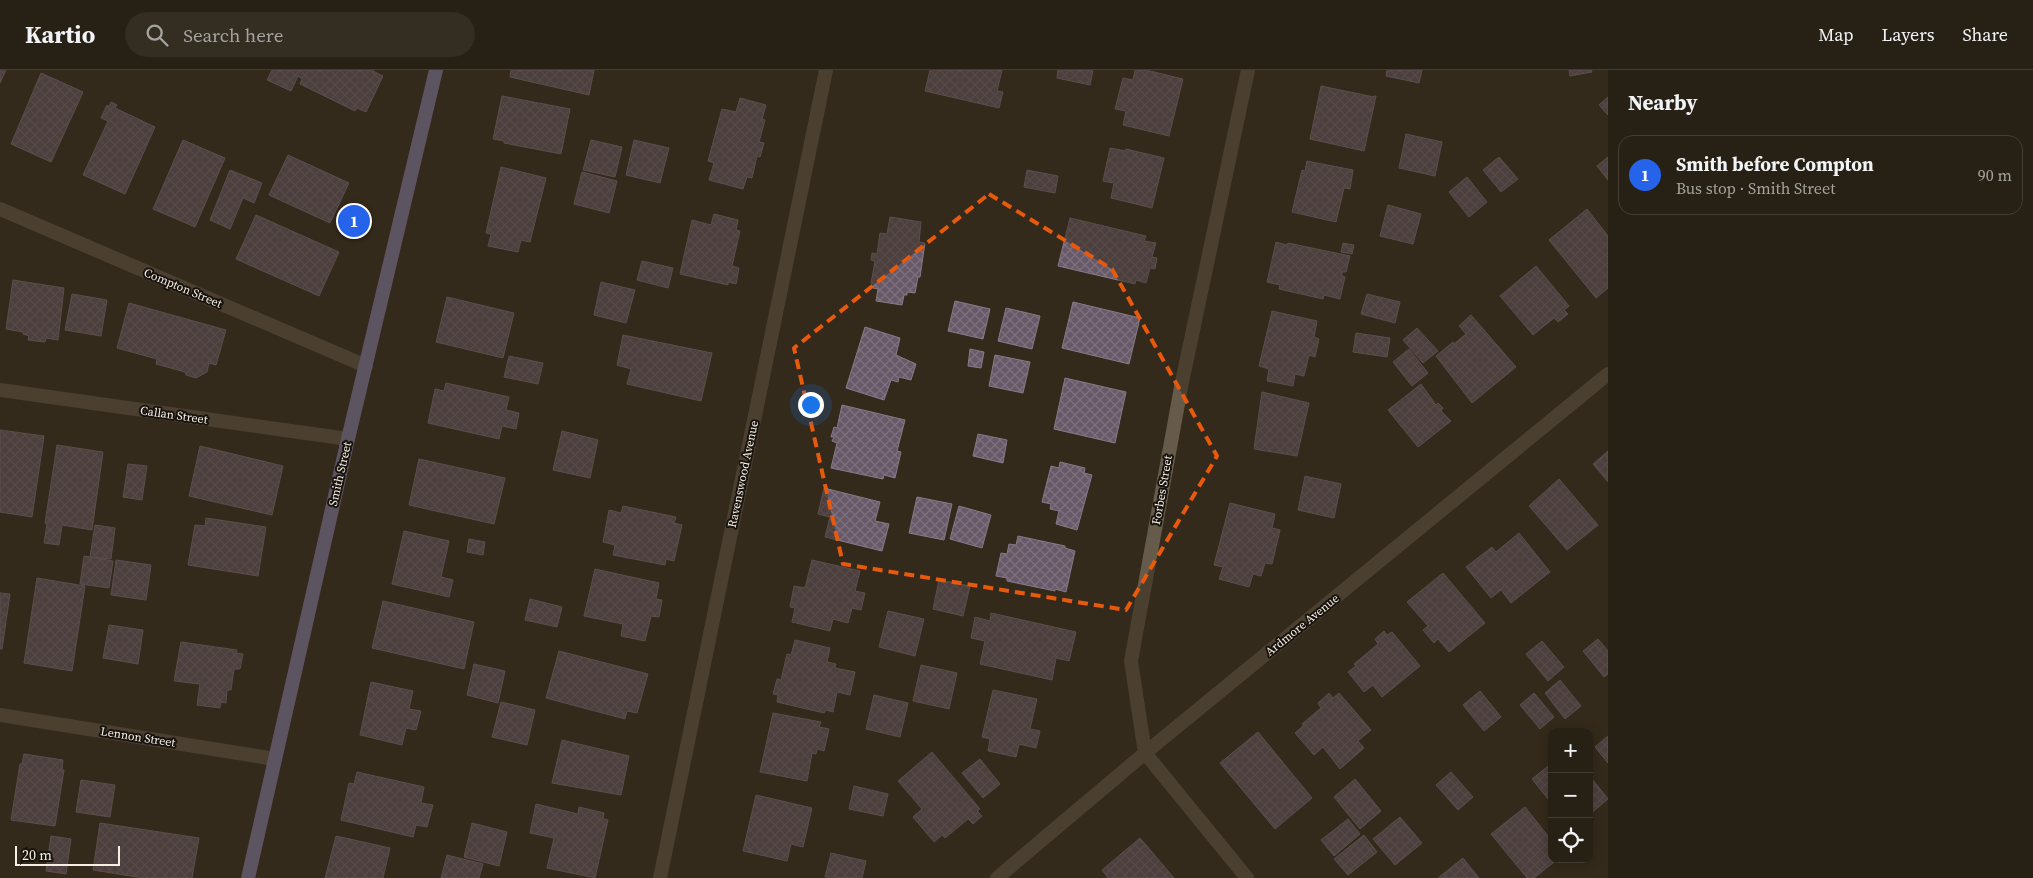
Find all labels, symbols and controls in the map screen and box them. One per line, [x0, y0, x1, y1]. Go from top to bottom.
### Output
search box [125, 12, 475, 57]
text: Kartio [25, 18, 95, 51]
icon: search [143, 21, 171, 49]
text: Search here [183, 22, 283, 48]
text: Map [1818, 22, 1853, 47]
text: Layers [1881, 22, 1934, 47]
text: Share [1962, 22, 2008, 47]
text: Nearby [1628, 88, 1698, 117]
text: Smith before Compton [1676, 151, 1874, 177]
text: 1 [1641, 164, 1649, 186]
text: 90 m [1978, 164, 2012, 186]
text: Bus stop · Smith Street [1676, 177, 1835, 199]
pin: 1 [338, 202, 370, 240]
street label: Compton Street [142, 264, 225, 312]
your location [798, 392, 824, 418]
street label: Callan Street [139, 402, 209, 428]
street label: Ravenswood Avenue [724, 419, 762, 529]
street label: Smith Street [325, 440, 355, 508]
street label: Forbes Street [1148, 454, 1176, 526]
street label: Ardmore Avenue [1262, 590, 1342, 660]
street label: Lennon Street [99, 723, 177, 751]
map controls [1548, 728, 1593, 863]
button: + [1548, 728, 1593, 773]
button: − [1548, 773, 1593, 818]
button: locate [1548, 818, 1593, 863]
scale bar [15, 843, 120, 866]
text: 20 m [22, 845, 52, 865]

